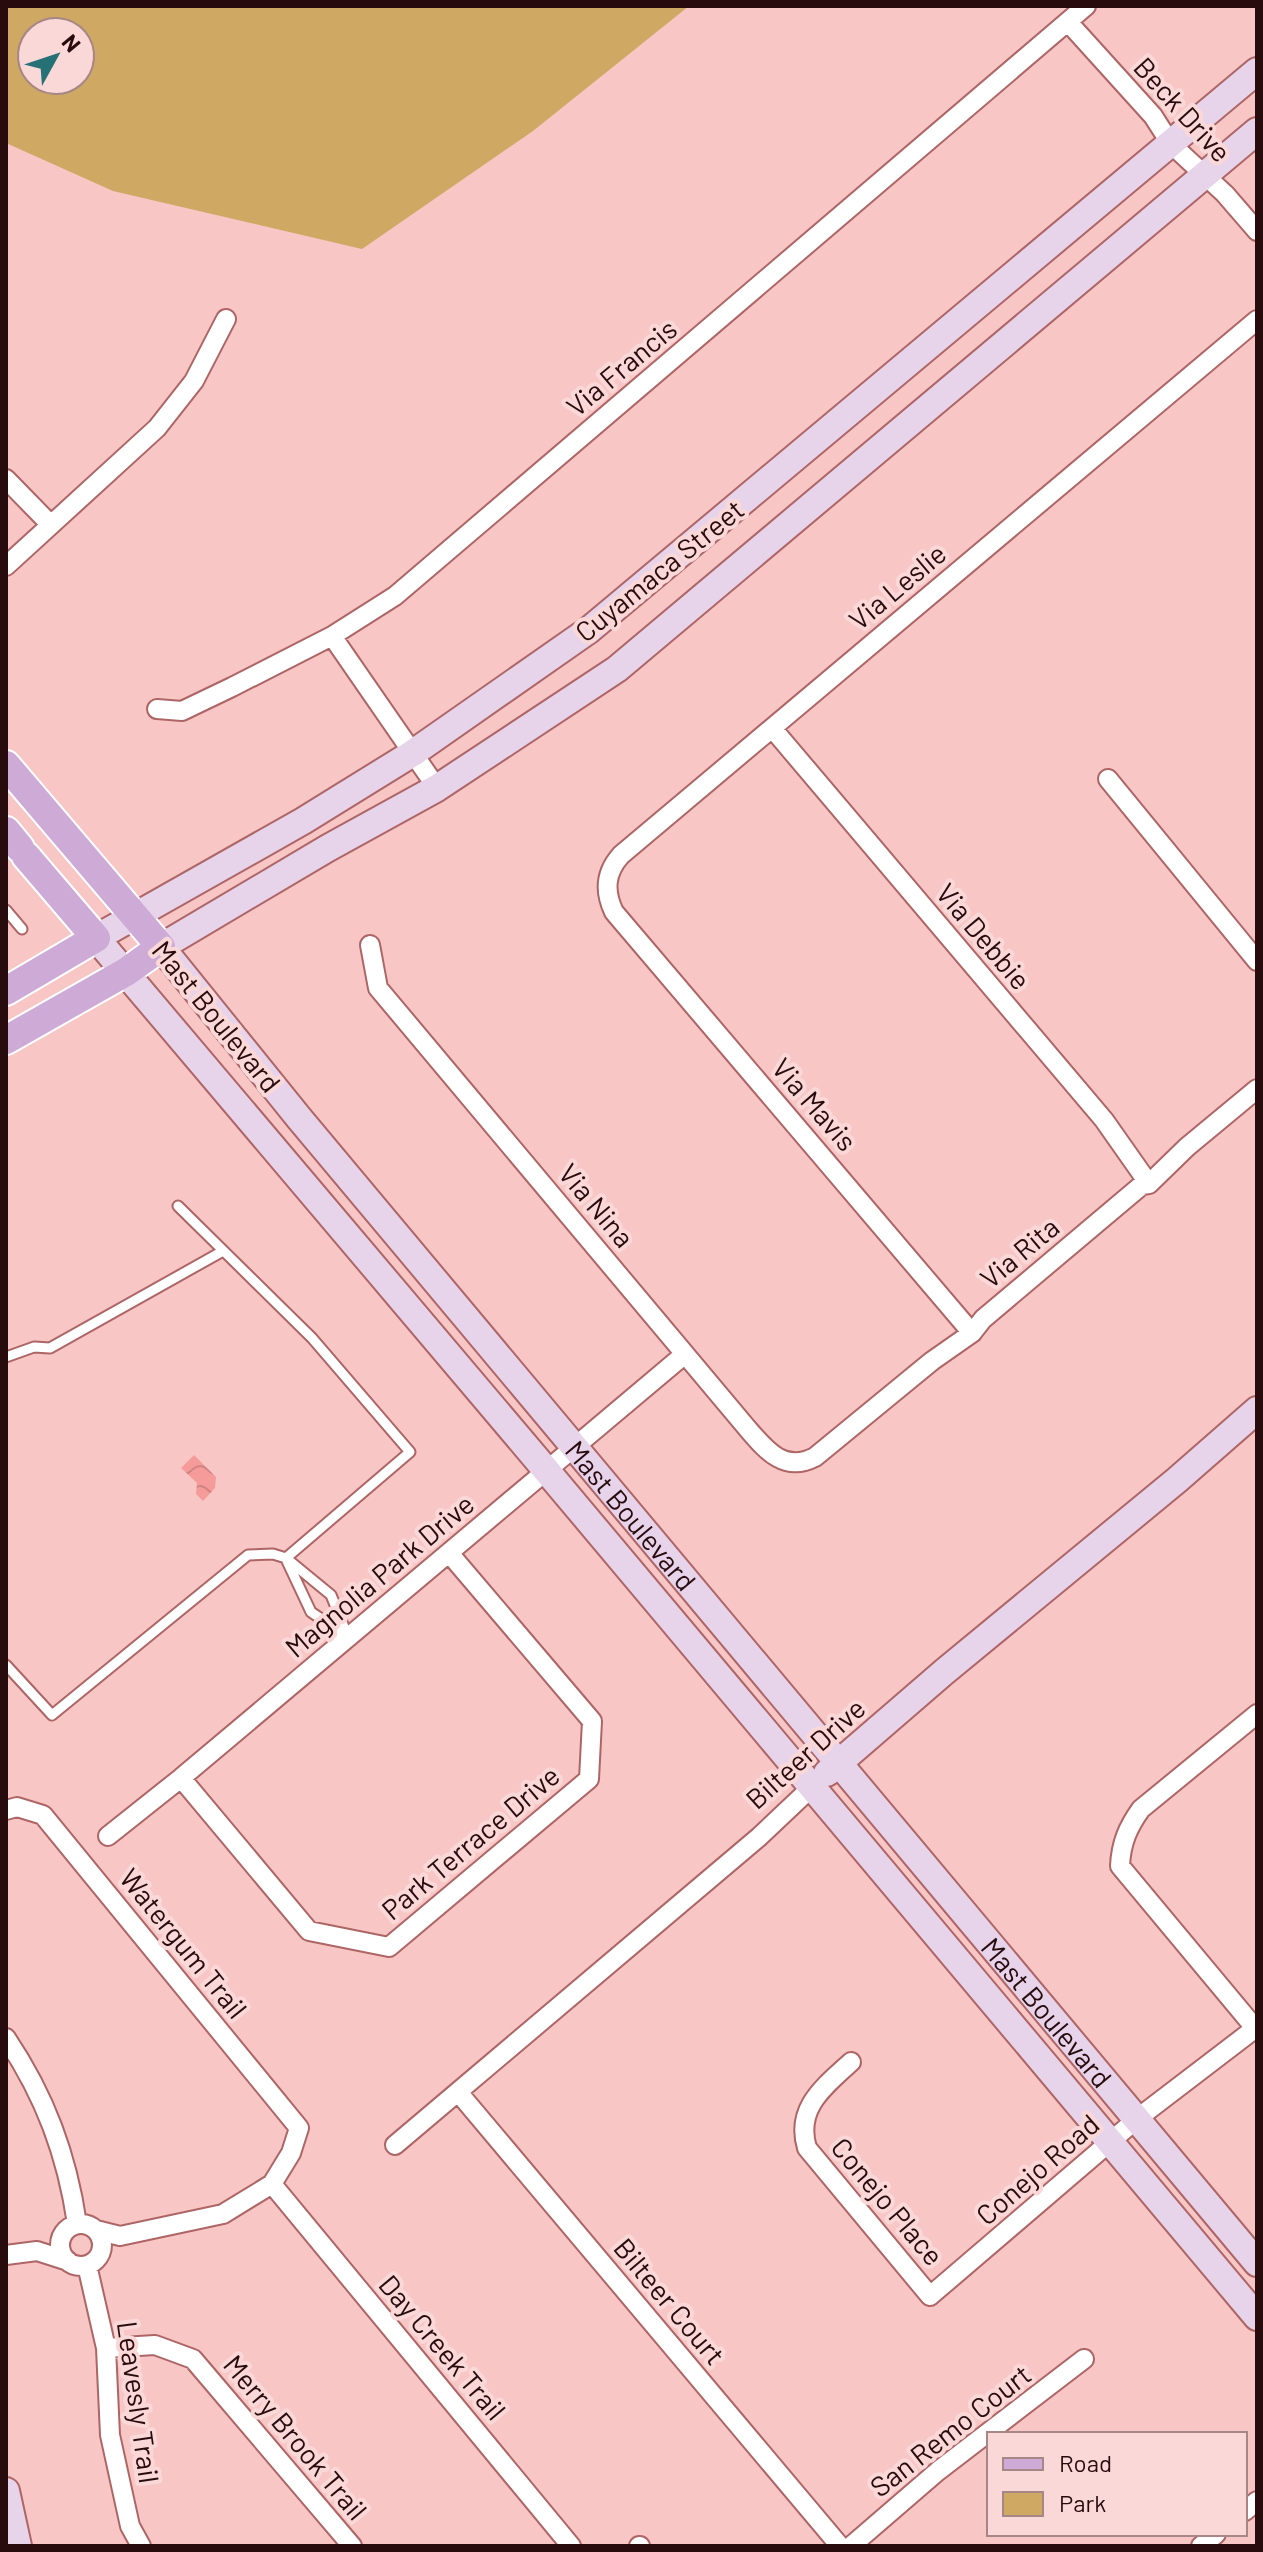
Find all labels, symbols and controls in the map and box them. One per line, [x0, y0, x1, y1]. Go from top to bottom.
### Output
north arrow [16, 16, 96, 96]
text: N [57, 29, 87, 56]
street label: Beck Drive [1127, 50, 1239, 168]
street label: Via Francis [559, 311, 683, 423]
street label: Cuyamaca Street [568, 492, 750, 648]
street label: Via Leslie [842, 536, 952, 636]
street label: Via Debbie [930, 876, 1038, 996]
street label: Mast Boulevard [146, 933, 288, 1099]
street label: Via Mavis [766, 1051, 864, 1157]
street label: Via Nina [552, 1156, 642, 1254]
street label: Via Rita [973, 1209, 1065, 1295]
street label: Mast Boulevard [559, 1433, 704, 1597]
street label: Magnolia Park Drive [278, 1486, 480, 1664]
street label: Bilteer Drive [738, 1691, 872, 1815]
street label: Park Terrace Drive [374, 1758, 566, 1926]
street label: Watergum Trail [113, 1861, 255, 2025]
street label: Mast Boulevard [975, 1930, 1120, 2094]
street label: Conejo Road [969, 2106, 1105, 2232]
street label: Conejo Place [825, 2130, 951, 2272]
street label: Bilteer Court [607, 2231, 733, 2371]
street label: Day Creek Trail [373, 2268, 513, 2426]
street label: Leavesly Trail [111, 2319, 167, 2485]
street label: Merry Brook Trail [217, 2348, 375, 2526]
street label: San Remo Court [863, 2357, 1037, 2503]
legend [987, 2432, 1247, 2536]
text: Road [1059, 2448, 1112, 2477]
text: Park [1059, 2488, 1106, 2517]

